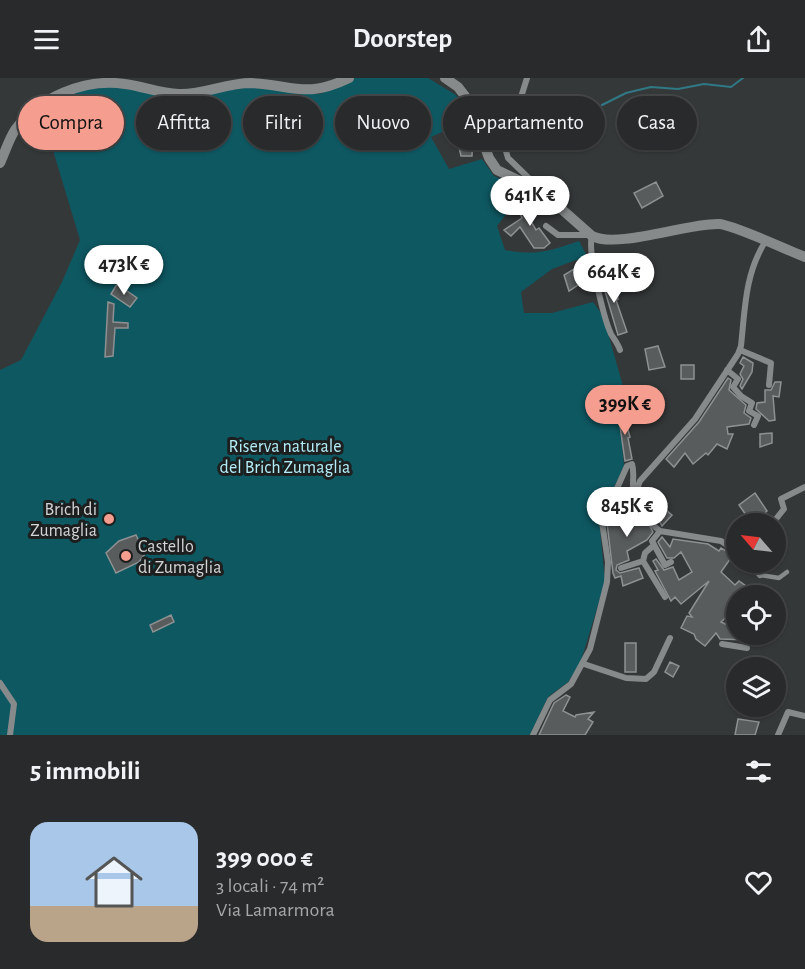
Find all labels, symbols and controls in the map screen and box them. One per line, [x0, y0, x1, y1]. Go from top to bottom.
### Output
icon: menu [30, 23, 63, 56]
icon: share [742, 23, 775, 56]
text: Doorstep [353, 25, 452, 52]
chip: Compra [18, 96, 124, 150]
chip: Affitta [136, 96, 231, 150]
chip: Filtri [243, 96, 323, 150]
chip: Nuovo [335, 96, 431, 150]
chip: Appartamento [443, 96, 605, 150]
chip: Casa [617, 96, 697, 150]
pin: 641K € [481, 176, 579, 227]
text: 641K € [505, 185, 555, 205]
pin: 473K € [75, 245, 173, 296]
pin: 664K € [565, 253, 663, 304]
text: 473K € [98, 254, 150, 274]
text: 664K € [587, 262, 641, 282]
pin: 399K € [576, 385, 674, 436]
text: 399K € [599, 394, 651, 414]
park label: Riserva naturale del Brich Zumaglia [220, 438, 350, 477]
pin: 845K € [578, 487, 676, 538]
text: 845K € [601, 496, 653, 516]
place label: Brich di Zumaglia [30, 501, 97, 540]
marker: Brich di Zumaglia [102, 512, 116, 526]
north arrow [726, 513, 786, 573]
map controls [726, 513, 786, 717]
place label: Castello di Zumaglia [138, 538, 221, 577]
marker: Castello di Zumaglia [119, 549, 133, 563]
button: locate [726, 585, 786, 645]
button: layers [726, 657, 786, 717]
icon: filters [742, 755, 775, 788]
text: 5 immobili [30, 758, 141, 784]
text: 399 000 € [216, 845, 313, 871]
icon: home [78, 846, 150, 918]
icon: heart [742, 866, 775, 899]
text: 3 locali · 74 m² [216, 876, 324, 896]
text: Via Lamarmora [216, 900, 335, 920]

